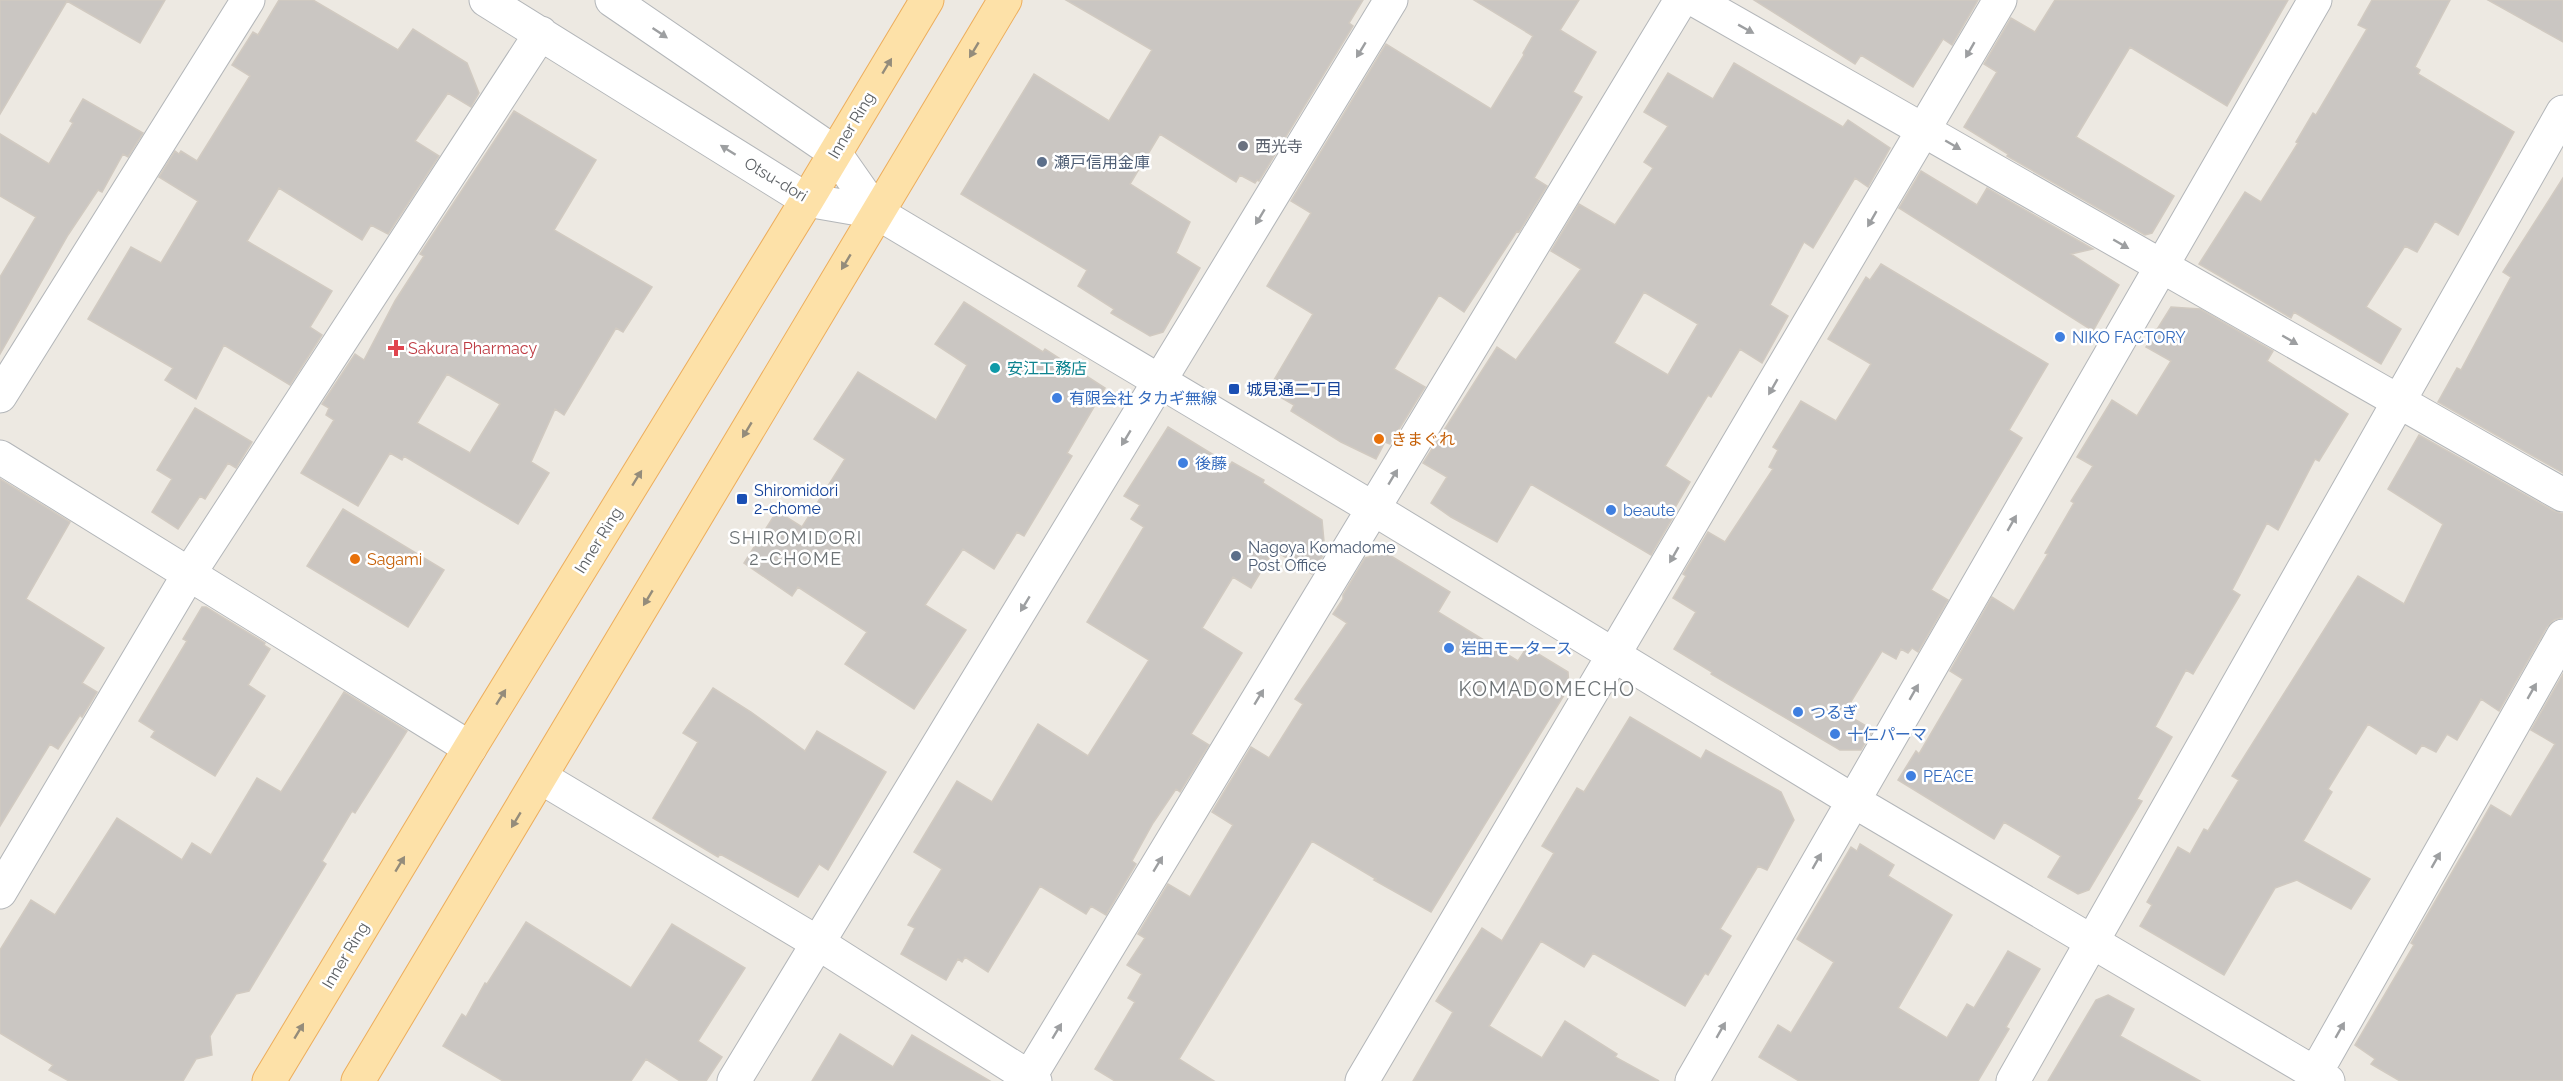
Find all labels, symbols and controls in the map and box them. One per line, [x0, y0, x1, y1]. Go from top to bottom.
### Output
one-way arrow [1738, 24, 1755, 34]
one-way arrow [652, 27, 668, 38]
one-way arrow [969, 42, 980, 58]
one-way arrow [1355, 42, 1366, 58]
one-way arrow [1966, 42, 1976, 59]
one-way arrow [881, 58, 892, 74]
street label: Inner Ring [824, 88, 879, 162]
place label: 西光寺 [1255, 137, 1303, 156]
marker: 西光寺 [1236, 139, 1250, 153]
one-way arrow [1944, 140, 1961, 150]
one-way arrow [720, 145, 736, 156]
street label: Otsu-dori [741, 153, 811, 206]
place label: 瀬戸信用金庫 [1054, 153, 1150, 172]
marker: 瀬戸信用金庫 [1035, 155, 1049, 169]
one-way arrow [1254, 209, 1265, 225]
one-way arrow [1866, 211, 1877, 227]
one-way arrow [2113, 238, 2129, 249]
one-way arrow [841, 254, 852, 270]
place label: NIKO FACTORY [2072, 328, 2186, 347]
marker: NIKO FACTORY [2053, 330, 2067, 344]
one-way arrow [2282, 335, 2298, 346]
place label: Sakura Pharmacy [408, 339, 537, 358]
marker: Sakura Pharmacy [389, 341, 403, 355]
place label: 安江工務店 [1007, 359, 1087, 378]
marker: 安江工務店 [988, 361, 1002, 375]
one-way arrow [1767, 379, 1778, 395]
place label: 城見通二丁目 [1246, 380, 1342, 399]
marker: 城見通二丁目 [1227, 382, 1241, 396]
place label: 有限会社 タカギ無線 [1069, 389, 1217, 408]
marker: 有限会社 タカギ無線 [1050, 391, 1064, 405]
one-way arrow [742, 422, 752, 439]
one-way arrow [1121, 430, 1132, 446]
place label: きまぐれ [1391, 430, 1455, 449]
marker: きまぐれ [1372, 432, 1386, 446]
place label: 後藤 [1195, 454, 1227, 473]
marker: 後藤 [1176, 456, 1190, 470]
one-way arrow [1388, 468, 1398, 485]
one-way arrow [631, 470, 642, 486]
place label: Shiromidori 2-chome [754, 481, 838, 518]
marker: Shiromidori 2-chome [735, 492, 749, 506]
place label: beaute [1623, 501, 1675, 520]
marker: beaute [1604, 503, 1618, 517]
street label: Inner Ring [571, 504, 626, 577]
one-way arrow [2007, 514, 2017, 531]
district label: SHIROMIDORI 2-CHOME [729, 527, 863, 569]
place label: Nagoya Komadome Post Office [1248, 538, 1396, 575]
one-way arrow [1669, 547, 1679, 564]
marker: Nagoya Komadome Post Office [1229, 549, 1243, 563]
place label: Sagami [367, 550, 422, 569]
marker: Sagami [348, 552, 362, 566]
one-way arrow [643, 590, 653, 607]
one-way arrow [1019, 596, 1030, 612]
place label: 岩田モータース [1461, 639, 1572, 658]
marker: 岩田モータース [1442, 641, 1456, 655]
district label: KOMADOMECHO [1459, 677, 1635, 701]
one-way arrow [2527, 682, 2537, 699]
one-way arrow [1909, 684, 1920, 700]
one-way arrow [496, 689, 507, 705]
one-way arrow [1254, 689, 1265, 705]
place label: つるぎ [1810, 703, 1858, 722]
marker: つるぎ [1791, 705, 1805, 719]
place label: 十仁パーマ [1847, 725, 1927, 744]
marker: 十仁パーマ [1828, 727, 1842, 741]
place label: PEACE [1923, 767, 1974, 786]
marker: PEACE [1904, 769, 1918, 783]
one-way arrow [511, 812, 522, 828]
one-way arrow [1812, 852, 1822, 869]
one-way arrow [2431, 852, 2441, 869]
one-way arrow [395, 855, 405, 872]
one-way arrow [1153, 856, 1164, 872]
street label: Inner Ring [318, 918, 373, 992]
one-way arrow [1715, 1022, 1726, 1038]
one-way arrow [2334, 1022, 2345, 1038]
one-way arrow [294, 1023, 305, 1039]
one-way arrow [1052, 1023, 1063, 1039]

